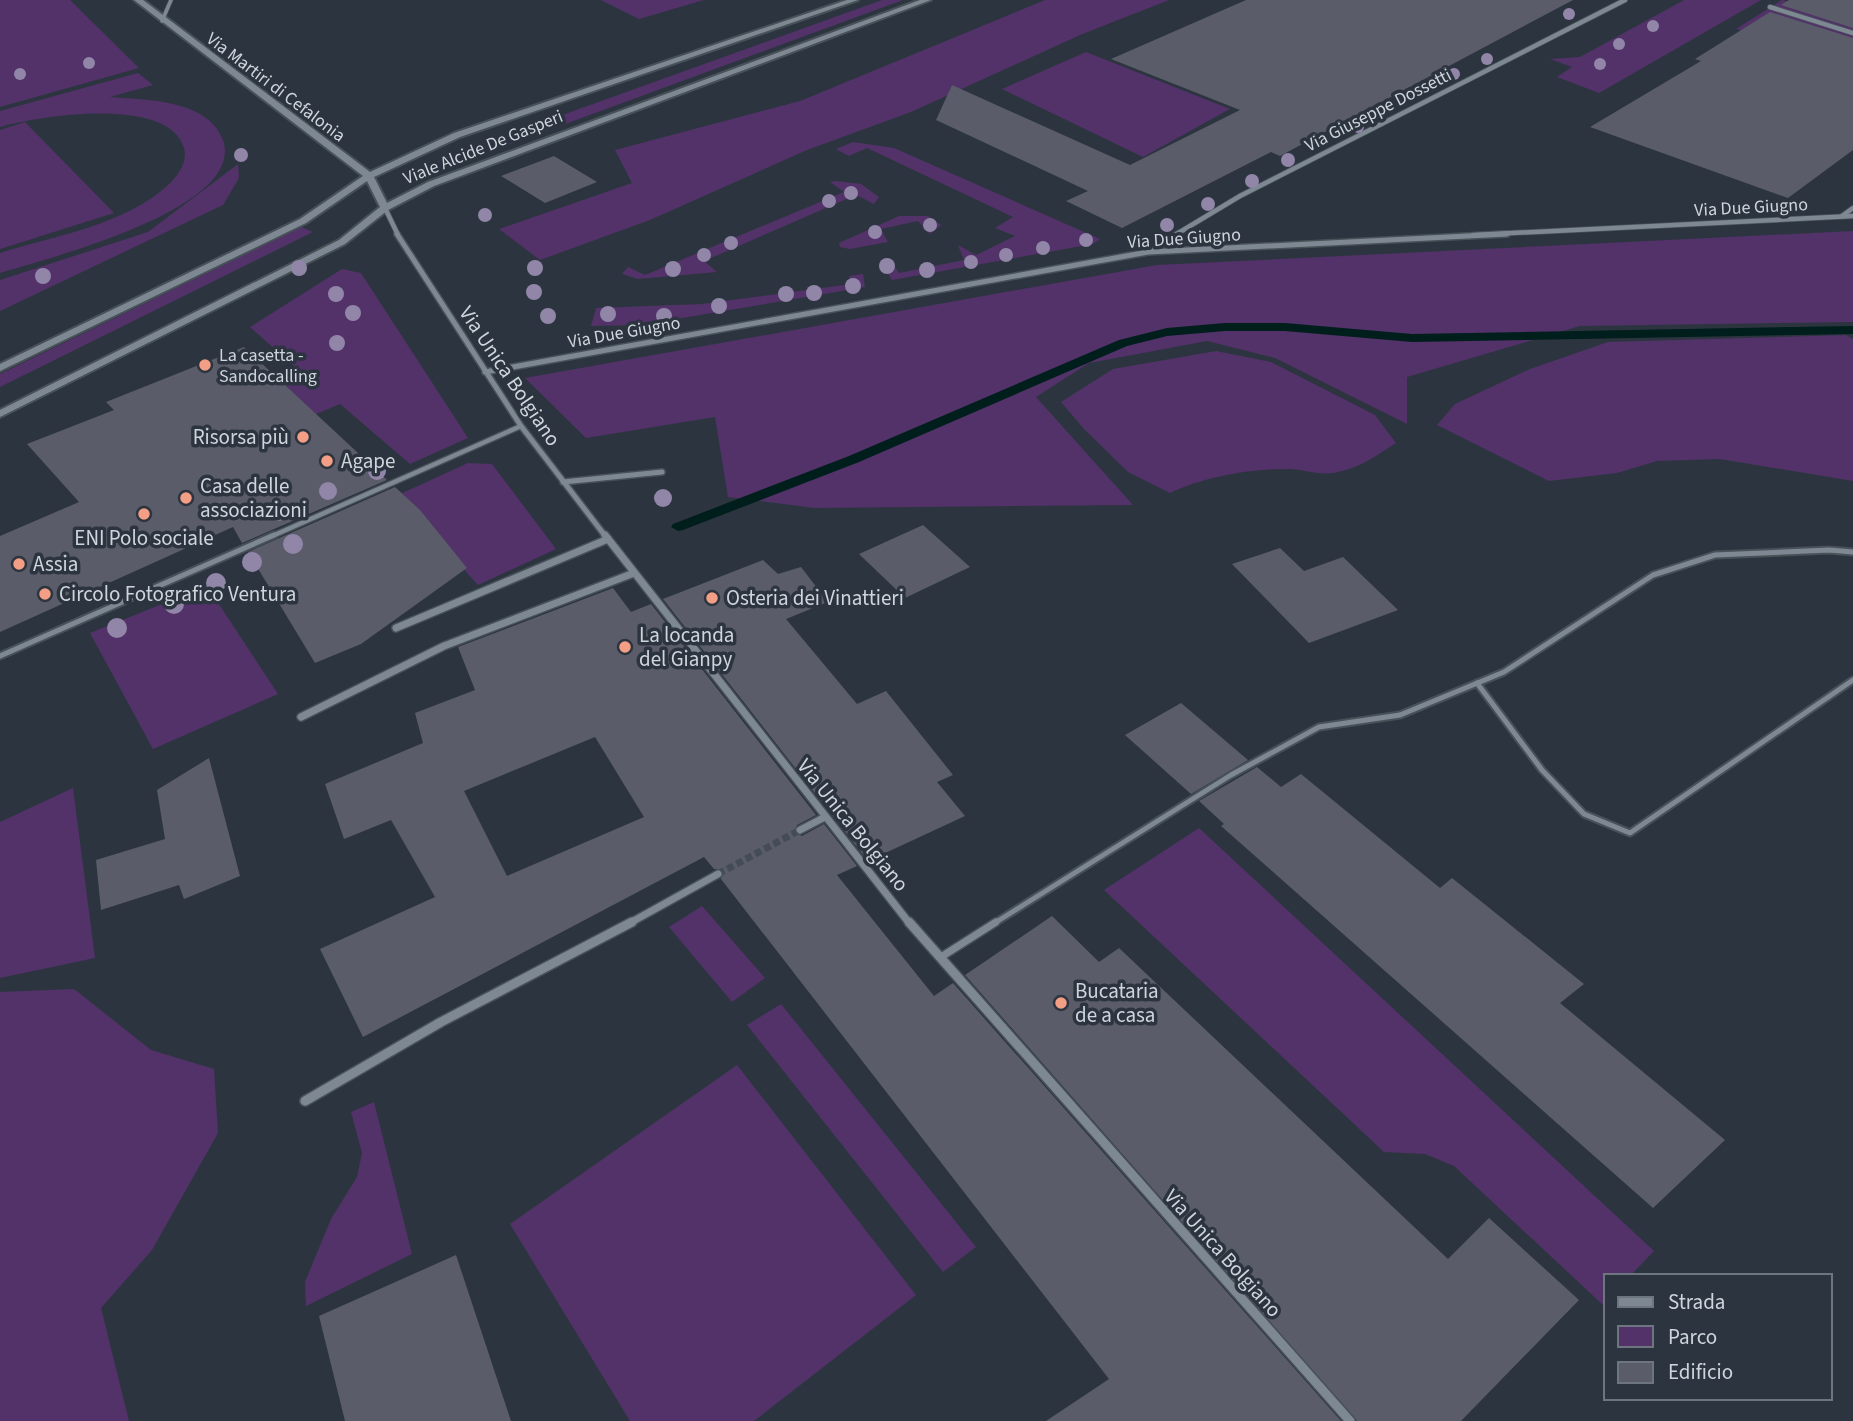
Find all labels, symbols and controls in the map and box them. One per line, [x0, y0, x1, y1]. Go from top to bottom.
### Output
street label: Via Martiri di Cefalonia [201, 27, 350, 148]
street label: Via Giuseppe Dossetti [1301, 63, 1456, 158]
street label: Viale Alcide De Gasperi [400, 104, 567, 191]
street label: Via Due Giugno [1694, 192, 1808, 223]
street label: Via Due Giugno [1126, 222, 1242, 255]
street label: Via Unica Bolgiano [452, 300, 568, 452]
street label: Via Due Giugno [566, 310, 682, 355]
place label: La casetta - Sandocalling [219, 343, 317, 389]
marker: La casetta - Sandocalling [197, 357, 213, 373]
place label: Risorsa più [193, 422, 289, 452]
marker: Risorsa più [295, 429, 311, 445]
place label: Agape [341, 446, 395, 476]
marker: Agape [319, 453, 335, 469]
place label: Casa delle associazioni [200, 471, 307, 525]
marker: Casa delle associazioni [178, 490, 194, 506]
marker: ENI Polo sociale [136, 506, 152, 522]
place label: ENI Polo sociale [74, 523, 214, 553]
place label: Assia [33, 549, 78, 579]
marker: Assia [11, 556, 27, 572]
place label: Circolo Fotografico Ventura [59, 579, 296, 609]
place label: Osteria dei Vinattieri [726, 583, 904, 613]
marker: Circolo Fotografico Ventura [37, 586, 53, 602]
marker: Osteria dei Vinattieri [704, 590, 720, 606]
place label: La locanda del Gianpy [639, 620, 734, 674]
marker: La locanda del Gianpy [617, 639, 633, 655]
street label: Via Unica Bolgiano [790, 752, 916, 898]
place label: Bucataria de a casa [1075, 976, 1159, 1030]
marker: Bucataria de a casa [1053, 995, 1069, 1011]
street label: Via Unica Bolgiano [1157, 1182, 1289, 1324]
legend [1604, 1274, 1832, 1400]
text: Strada [1668, 1287, 1725, 1317]
text: Parco [1668, 1322, 1717, 1352]
text: Edificio [1668, 1357, 1733, 1387]

